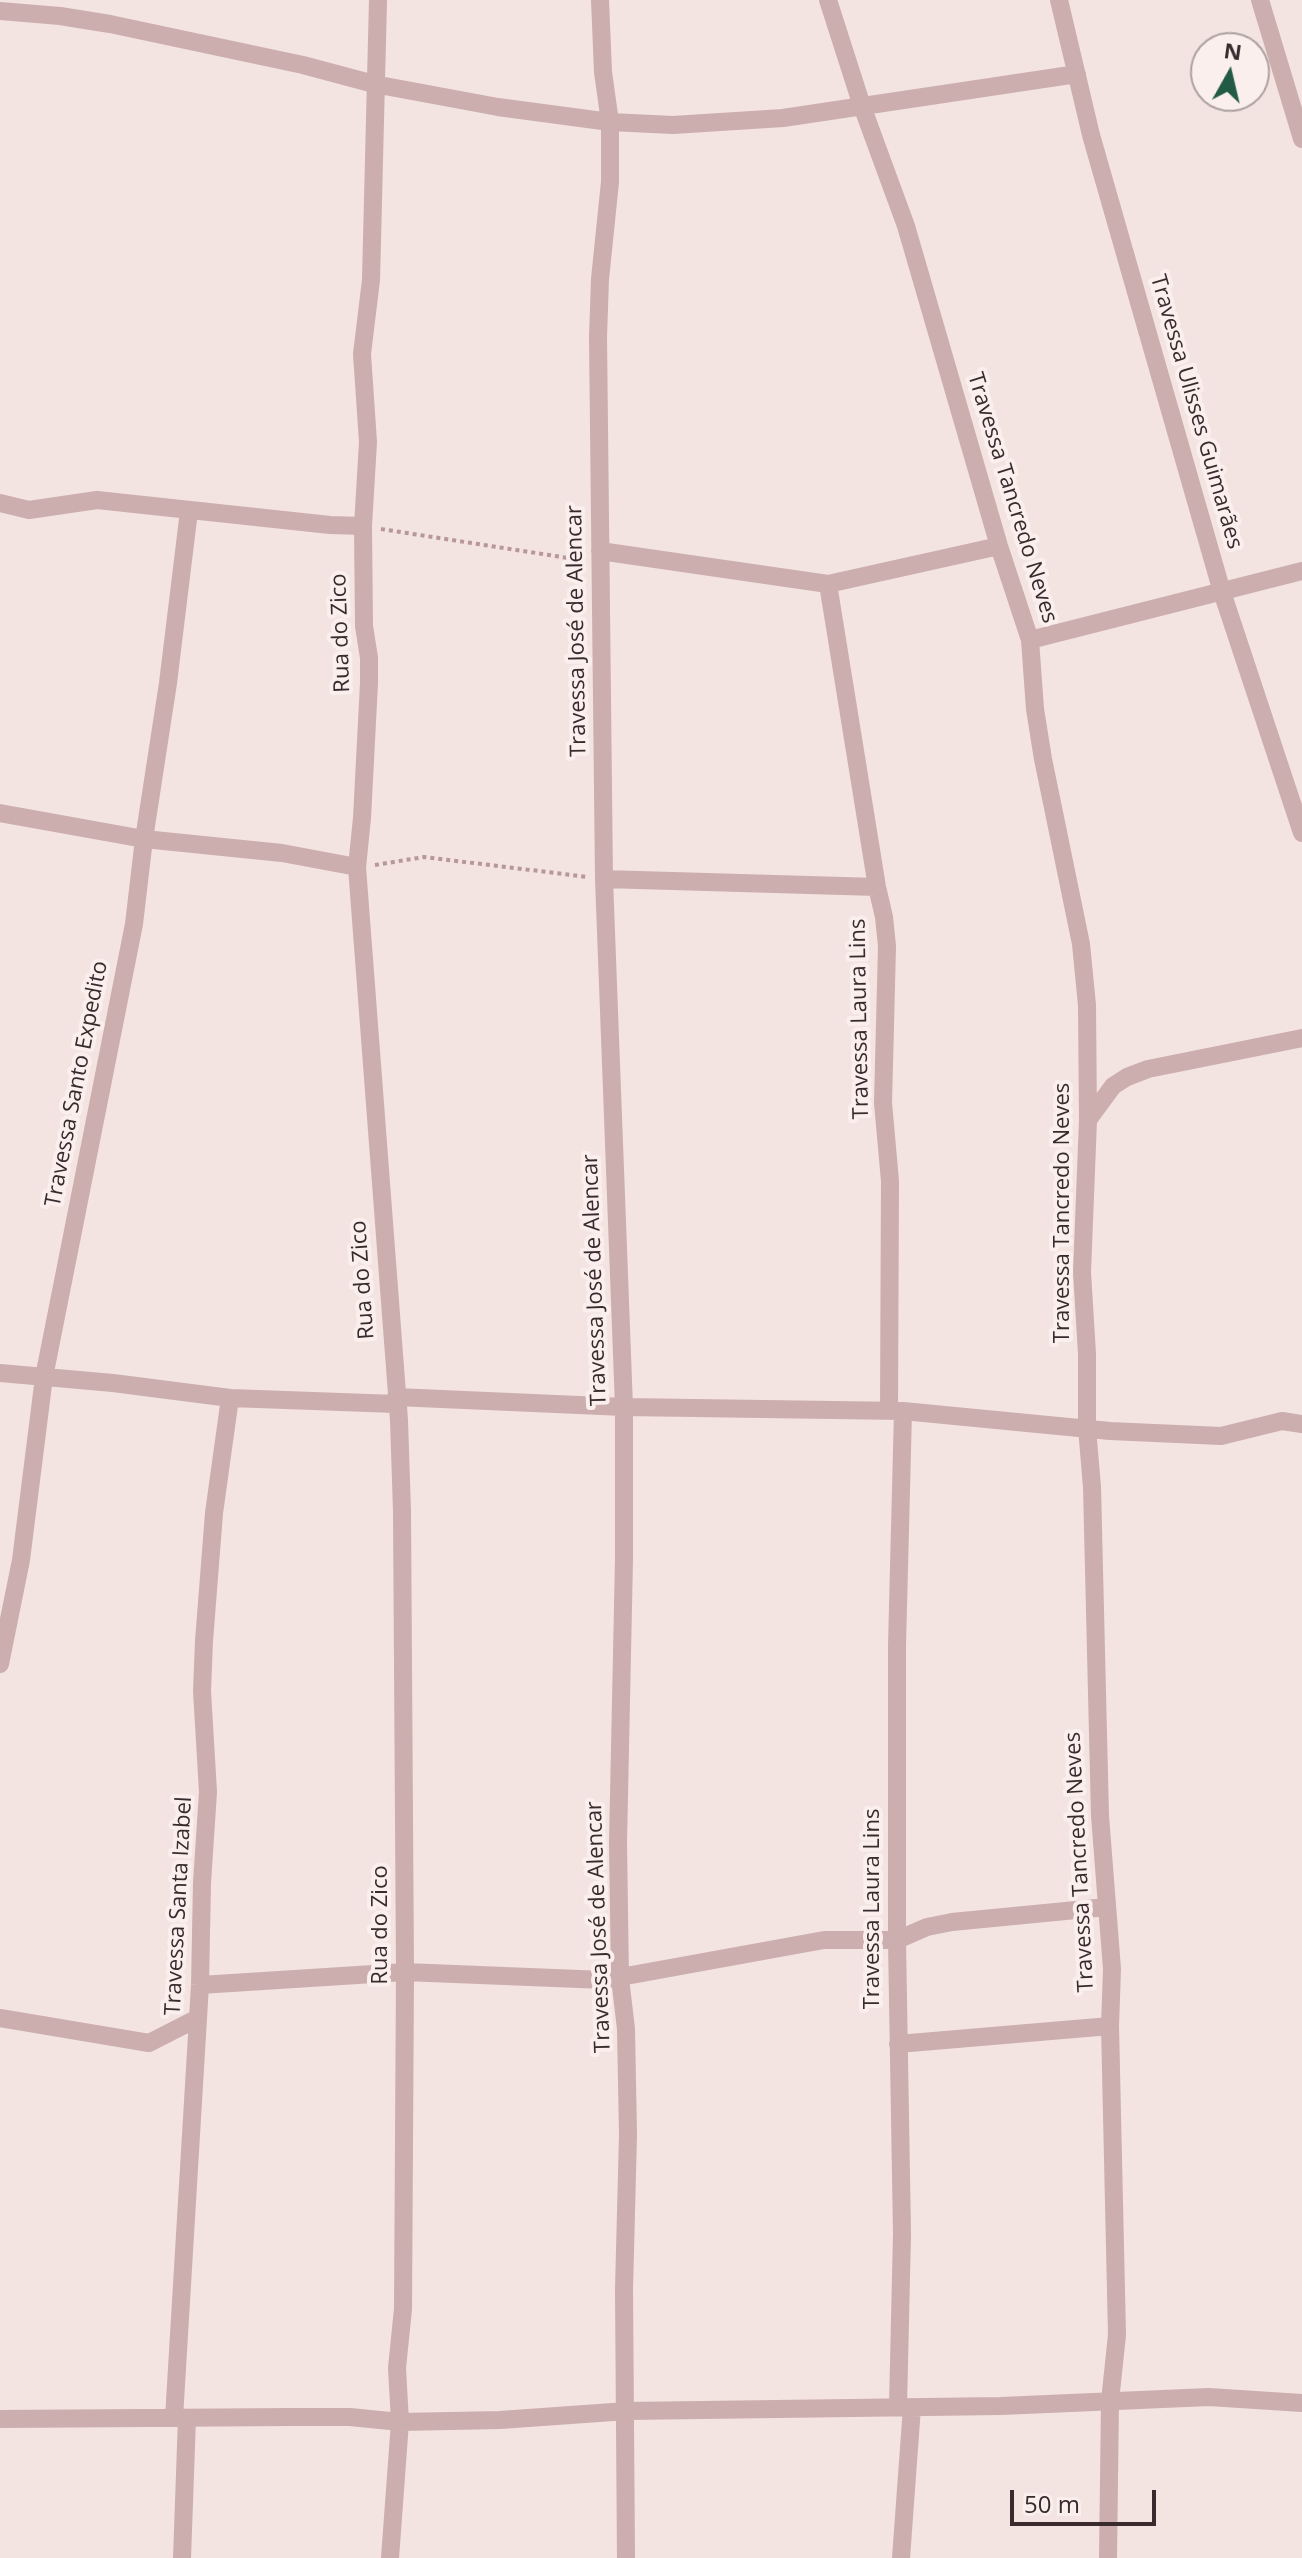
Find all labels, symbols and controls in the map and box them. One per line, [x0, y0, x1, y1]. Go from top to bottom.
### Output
north arrow [1190, 32, 1270, 112]
text: N [1222, 34, 1244, 66]
street label: Travessa Ulisses Guimarães [1144, 272, 1248, 552]
street label: Travessa Tancredo Neves [961, 370, 1063, 626]
street label: Travessa José de Alencar [562, 505, 592, 757]
street label: Rua do Zico [326, 573, 356, 693]
street label: Travessa Laura Lins [845, 918, 875, 1120]
street label: Travessa Santo Expedito [40, 959, 114, 1209]
street label: Travessa Tancredo Neves [1050, 1083, 1076, 1343]
street label: Travessa José de Alencar [577, 1154, 613, 1406]
street label: Rua do Zico [346, 1220, 380, 1340]
street label: Travessa Tancredo Neves [1060, 1731, 1100, 1993]
street label: Travessa Santa Izabel [160, 1796, 198, 2016]
street label: Travessa José de Alencar [581, 1801, 617, 2053]
street label: Travessa Laura Lins [860, 1809, 886, 2009]
street label: Rua do Zico [368, 1865, 394, 1985]
scale bar [1014, 2474, 1160, 2524]
text: 50 m [1024, 2487, 1080, 2520]

